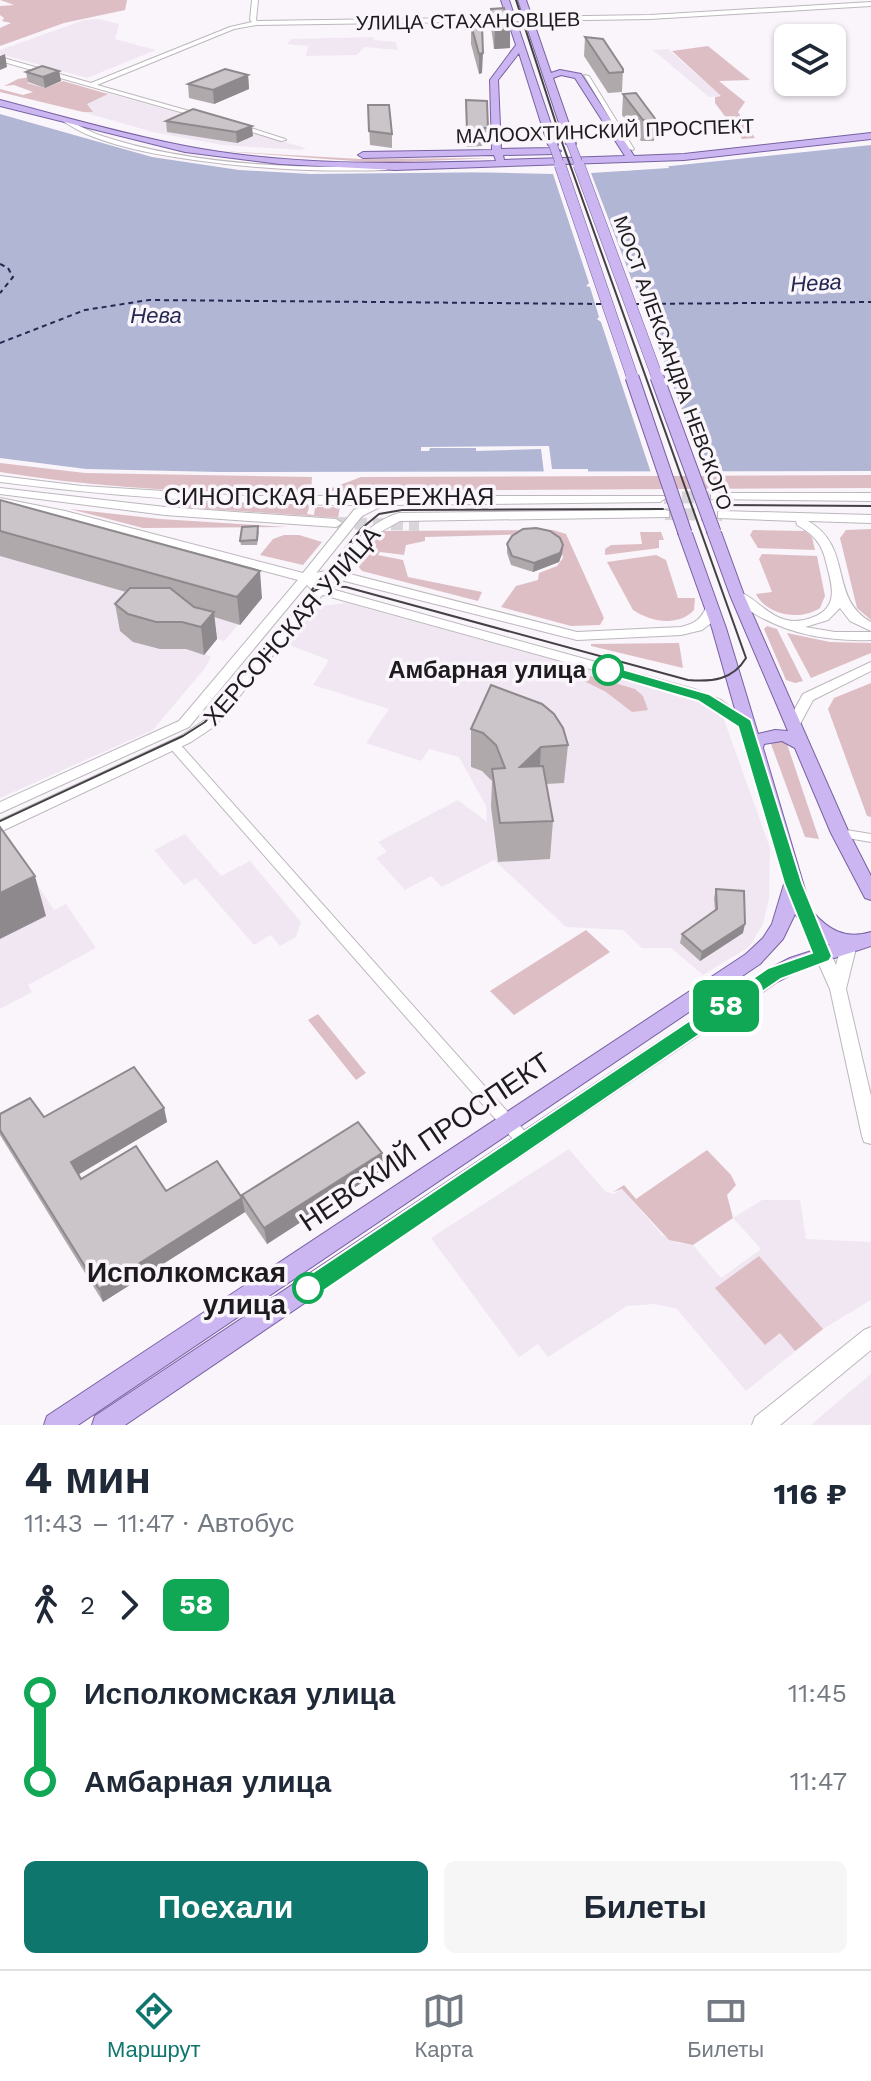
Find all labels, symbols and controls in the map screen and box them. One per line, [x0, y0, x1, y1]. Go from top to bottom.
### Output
street label: УЛИЦА СТАХАНОВЦЕВ [355, 7, 581, 35]
map controls [774, 24, 846, 96]
button: layers [774, 24, 846, 96]
street label: МАЛООХТИНСКИЙ ПРОСПЕКТ [455, 114, 755, 148]
street label: МОСТ АЛЕКСАНДРА НЕВСКОГО [608, 213, 738, 513]
water label: Нева [790, 269, 842, 297]
water label: Нева [130, 303, 182, 328]
street label: СИНОПСКАЯ НАБЕРЕЖНАЯ [164, 483, 494, 511]
street label: ХЕРСОНСКАЯ УЛИЦА [198, 521, 386, 731]
marker: Амбарная улица [593, 655, 623, 685]
place label: Амбарная улица [388, 656, 587, 684]
line badge: 58 [690, 980, 762, 1032]
text: 58 [709, 989, 743, 1022]
street label: НЕВСКИЙ ПРОСПЕКТ [293, 1046, 557, 1238]
place label: Исполкомская улица [87, 1256, 286, 1321]
marker: Исполкомская улица [293, 1273, 323, 1303]
text: 4 мин [24, 1452, 151, 1504]
text: 116 ₽ [773, 1476, 847, 1511]
text: 11:43 – 11:47 · Автобус [24, 1508, 294, 1538]
icon: walk [24, 1583, 68, 1627]
icon: forward [107, 1583, 151, 1627]
text: 58 [179, 1588, 213, 1621]
text: 2 [80, 1590, 95, 1620]
text: Исполкомская улица [84, 1676, 395, 1711]
text: 11:45 [788, 1678, 847, 1708]
text: Амбарная улица [84, 1764, 331, 1799]
text: 11:47 [790, 1766, 847, 1796]
button: Поехали [24, 1861, 428, 1953]
button: Билеты [444, 1861, 847, 1953]
tab: Маршрут [107, 1989, 201, 2063]
tab: Карта [414, 1989, 473, 2063]
tab: Билеты [687, 1989, 764, 2063]

